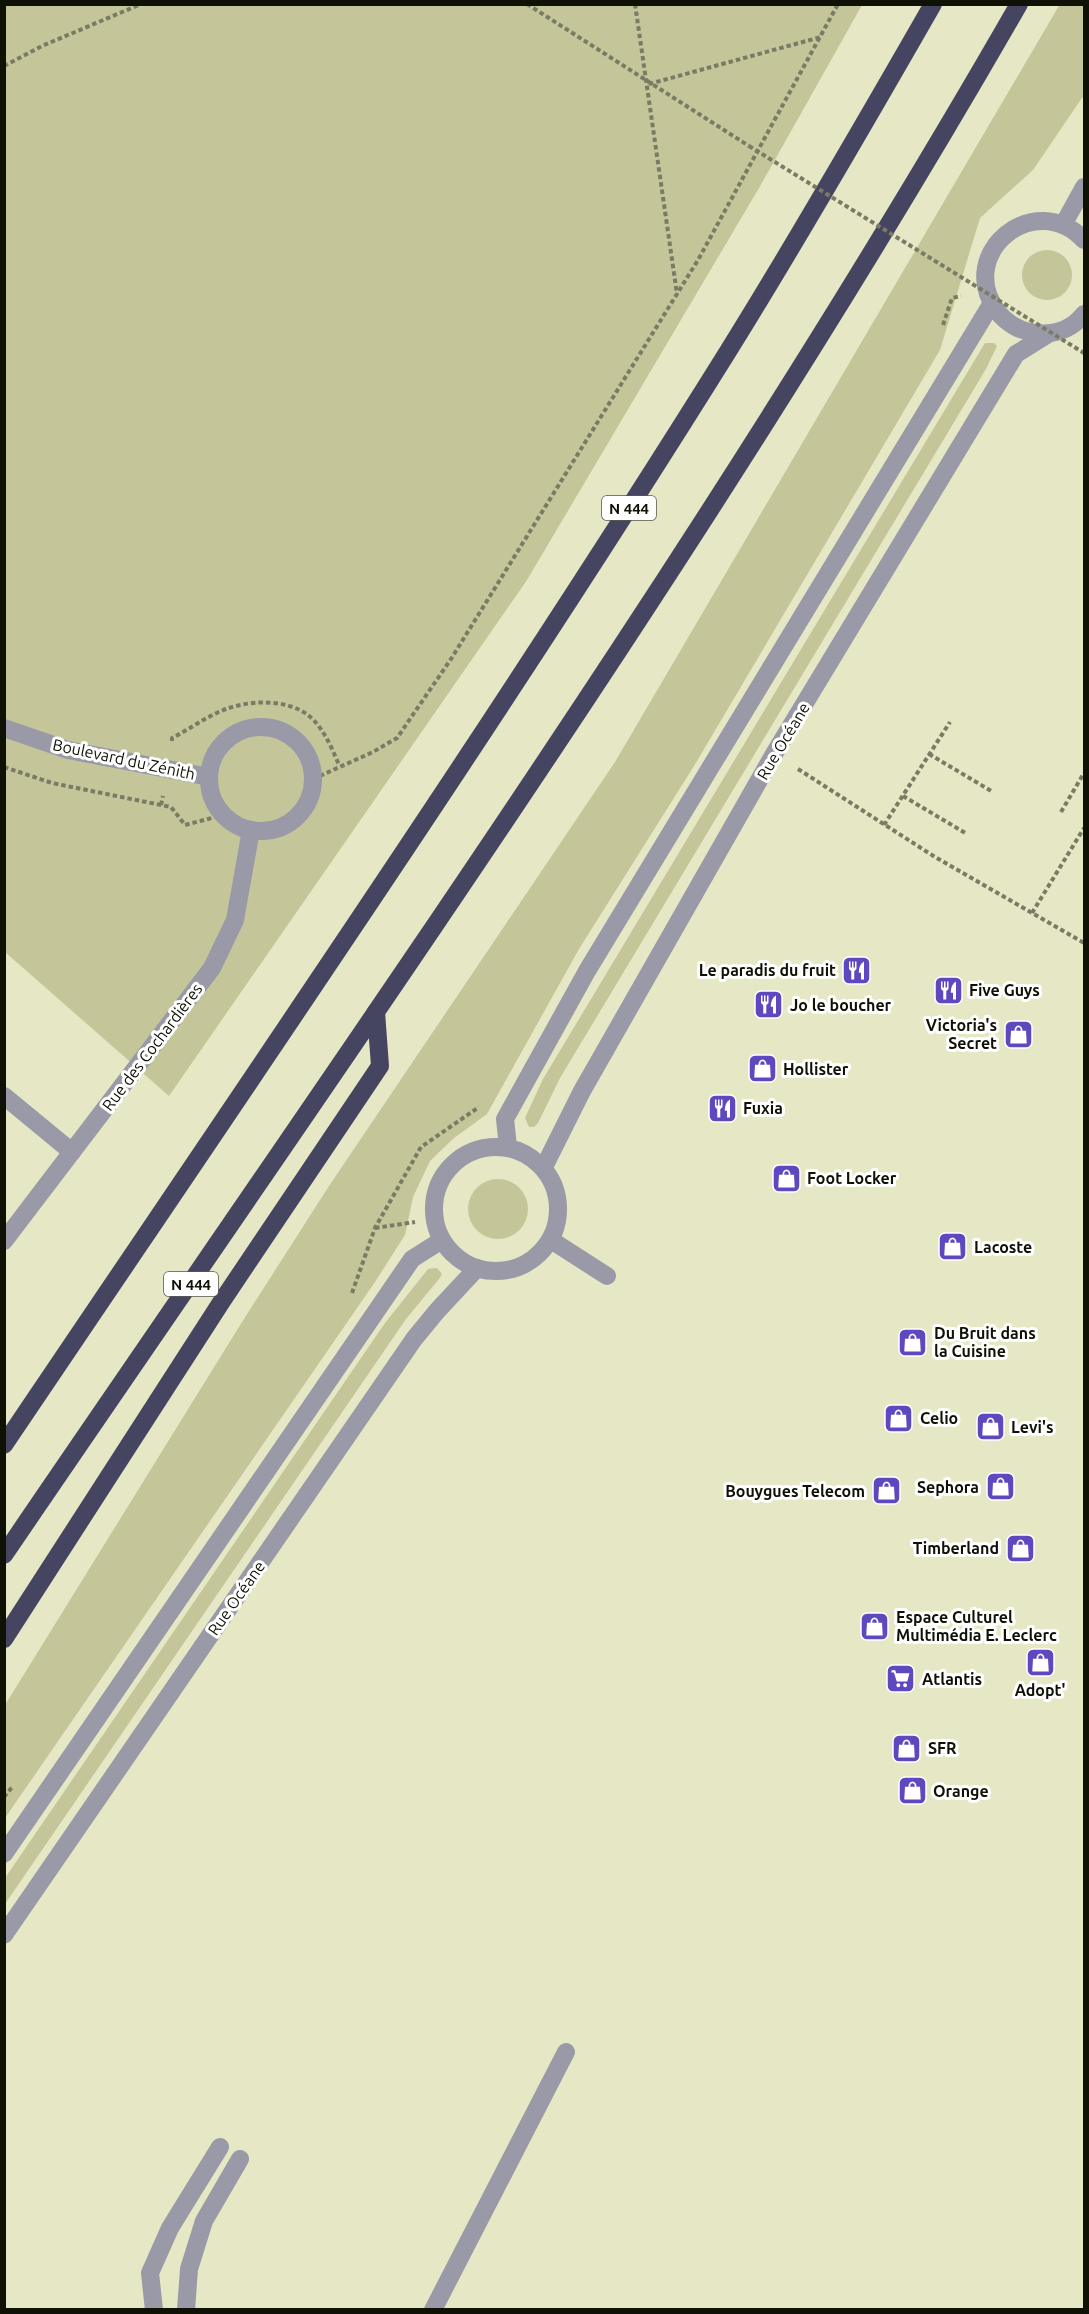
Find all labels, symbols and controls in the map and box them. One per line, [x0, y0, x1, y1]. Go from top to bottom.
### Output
road number: N 444 [602, 496, 656, 520]
street label: Rue Océane [753, 699, 813, 783]
street label: Boulevard du Zénith [51, 735, 197, 783]
restaurant icon: Le paradis du fruit [841, 954, 873, 986]
place label: Le paradis du fruit [699, 961, 836, 979]
restaurant icon: Five Guys [932, 974, 964, 1006]
street label: Rue des Cochardières [98, 980, 206, 1114]
place label: Five Guys [969, 981, 1040, 999]
restaurant icon: Jo le boucher [753, 989, 785, 1021]
place label: Jo le boucher [790, 996, 892, 1014]
place label: Victoria's Secret [926, 1016, 997, 1052]
shop icon: Victoria's Secret [1002, 1018, 1034, 1050]
shop icon: Hollister [746, 1053, 778, 1085]
place label: Hollister [783, 1060, 849, 1078]
restaurant icon: Fuxia [706, 1092, 738, 1124]
place label: Fuxia [743, 1099, 783, 1117]
shop icon: Foot Locker [770, 1162, 802, 1194]
place label: Foot Locker [807, 1169, 897, 1187]
shop icon: Lacoste [937, 1231, 969, 1263]
place label: Lacoste [974, 1238, 1032, 1256]
road number: N 444 [164, 1272, 218, 1296]
place label: Du Bruit dans la Cuisine [934, 1324, 1036, 1360]
shop icon: Du Bruit dans la Cuisine [897, 1326, 929, 1358]
shop icon: Celio [883, 1402, 915, 1434]
place label: Celio [920, 1409, 958, 1427]
shop icon: Levi's [974, 1411, 1006, 1443]
place label: Levi's [1011, 1418, 1054, 1436]
shop icon: Sephora [984, 1471, 1016, 1503]
shop icon: Bouygues Telecom [870, 1475, 902, 1507]
place label: Sephora [917, 1478, 979, 1496]
place label: Bouygues Telecom [725, 1482, 865, 1500]
shop icon: Timberland [1004, 1532, 1036, 1564]
place label: Timberland [913, 1539, 999, 1557]
street label: Rue Océane [204, 1557, 268, 1639]
place label: Espace Culturel Multimédia E. Leclerc [896, 1608, 1057, 1644]
shop icon: Espace Culturel Multimédia E. Leclerc [859, 1610, 891, 1642]
shop icon: Adopt' [1024, 1646, 1056, 1678]
supermarket icon: Atlantis [885, 1663, 917, 1695]
place label: Atlantis [922, 1670, 982, 1688]
place label: Adopt' [1015, 1681, 1065, 1699]
shop icon: SFR [891, 1732, 923, 1764]
place label: SFR [928, 1739, 957, 1757]
shop icon: Orange [896, 1775, 928, 1807]
place label: Orange [933, 1782, 989, 1800]

